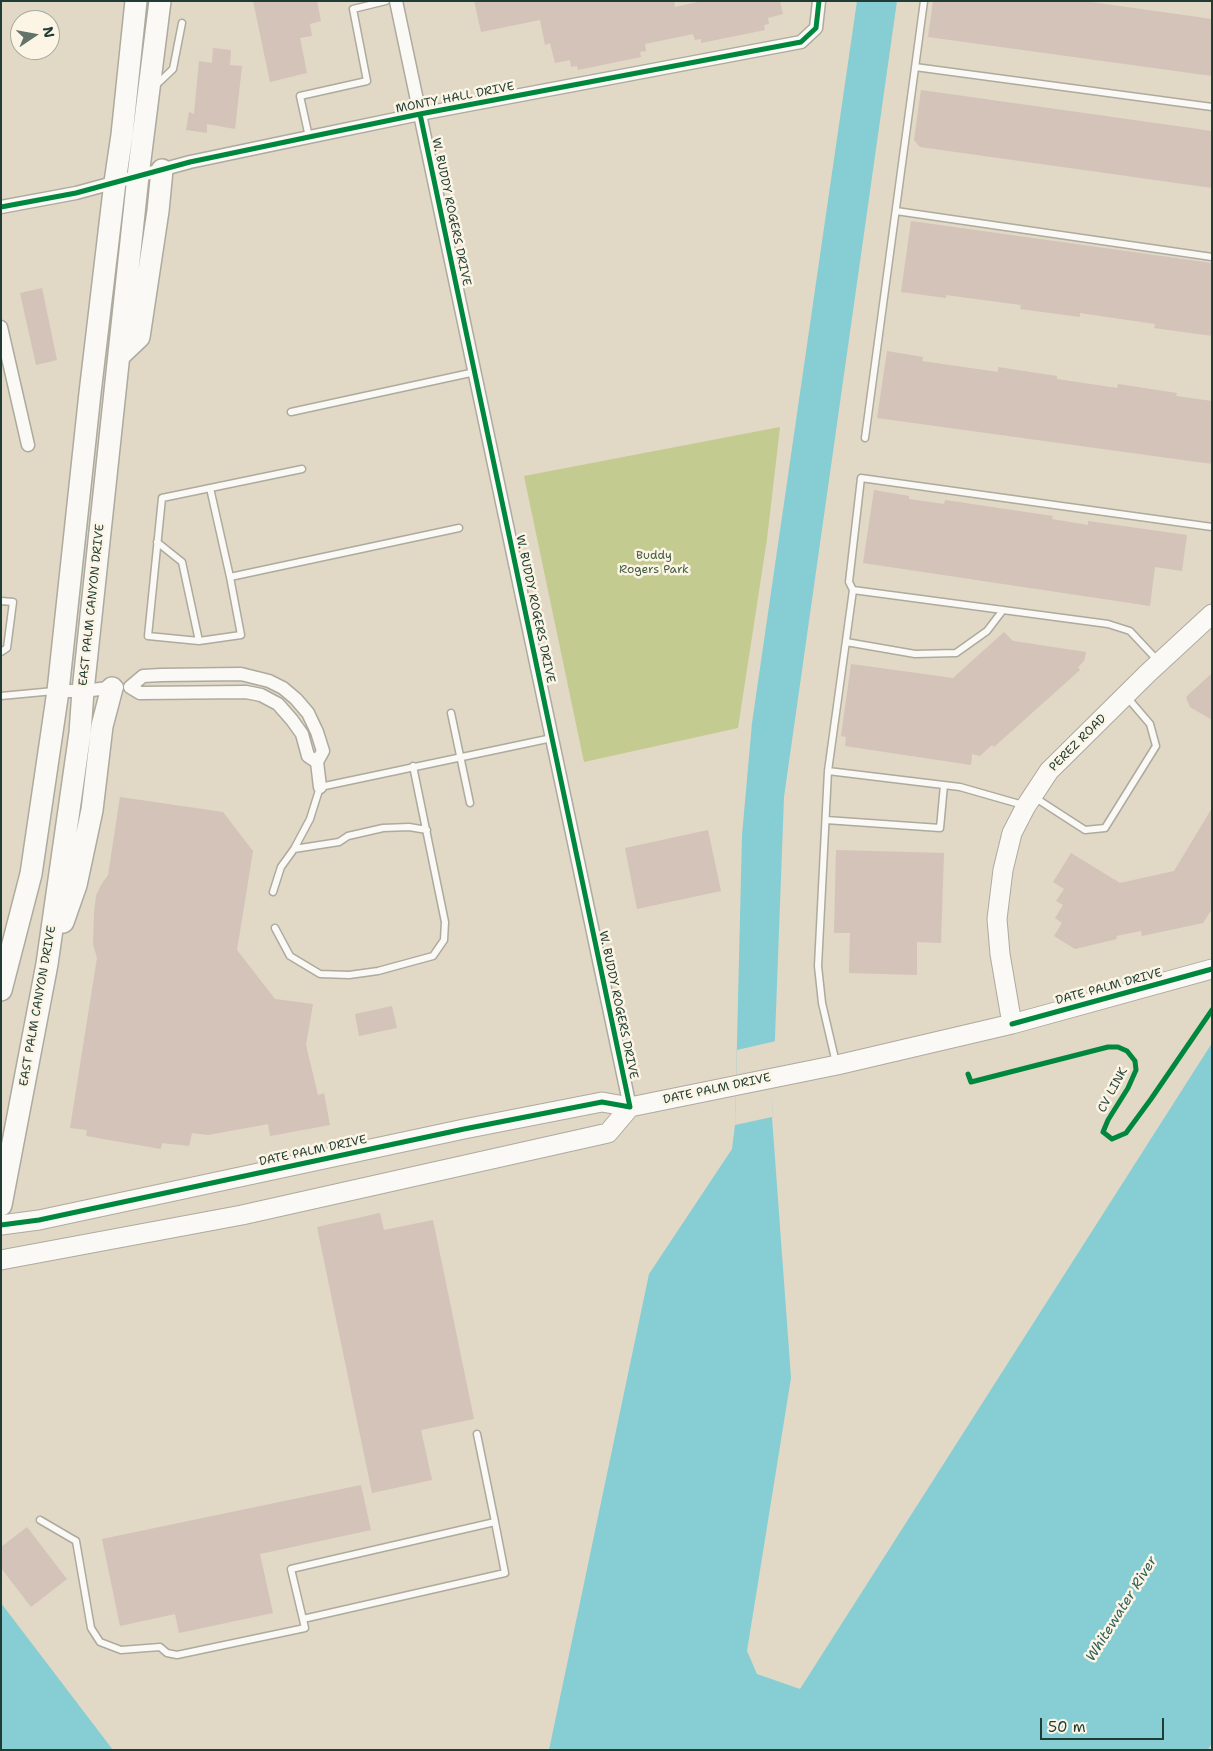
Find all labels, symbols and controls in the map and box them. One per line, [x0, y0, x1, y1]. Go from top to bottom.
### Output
north arrow [10, 10, 60, 60]
text: N [39, 25, 59, 39]
street label: MONTY HALL DRIVE [394, 79, 516, 117]
street label: W. BUDDY ROGERS DRIVE [428, 136, 474, 288]
street label: EAST PALM CANYON DRIVE [76, 523, 108, 687]
street label: W. BUDDY ROGERS DRIVE [512, 533, 558, 685]
park label: Buddy Rogers Park [619, 549, 689, 577]
street label: PEREZ ROAD [1046, 711, 1110, 775]
street label: EAST PALM CANYON DRIVE [17, 925, 59, 1087]
street label: W. BUDDY ROGERS DRIVE [595, 929, 641, 1081]
street label: DATE PALM DRIVE [1054, 966, 1164, 1008]
street label: CV LINK [1095, 1065, 1131, 1115]
street label: DATE PALM DRIVE [662, 1071, 772, 1107]
street label: DATE PALM DRIVE [258, 1133, 368, 1169]
water label: Whitewater River [1083, 1553, 1161, 1665]
scale bar [1043, 1708, 1167, 1740]
text: 50 m [1048, 1717, 1086, 1737]

